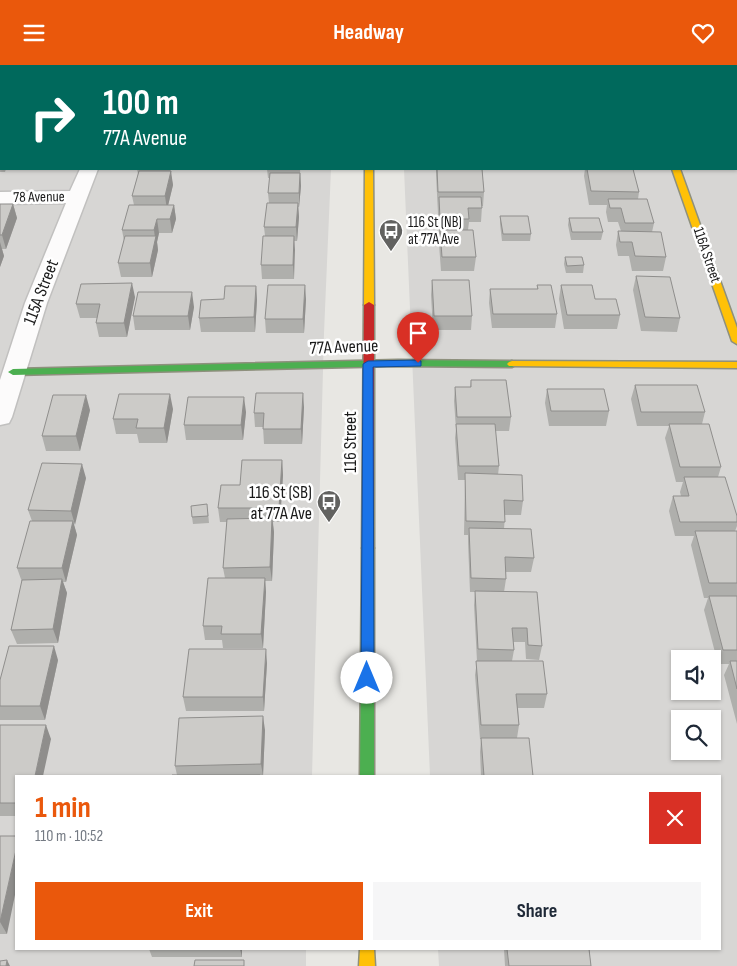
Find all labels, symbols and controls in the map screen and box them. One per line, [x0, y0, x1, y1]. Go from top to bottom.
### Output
icon: menu [20, 19, 48, 47]
text: Headway [333, 19, 404, 46]
icon: heart [689, 19, 717, 47]
text: 100 m [103, 82, 179, 125]
icon: right [20, 85, 85, 150]
text: 77A Avenue [103, 125, 187, 152]
street label: 78 Avenue [13, 187, 65, 207]
place label: 116 St (NB) at 77A Ave [408, 213, 462, 249]
bus stop icon: 116 St (NB) at 77A Ave [378, 218, 404, 252]
street label: 116A Street [689, 225, 725, 286]
street label: 115A Street [19, 256, 63, 328]
pin [397, 312, 439, 363]
icon: arrive [404, 319, 432, 347]
street label: 77A Avenue [309, 335, 379, 359]
street label: 116 Street [340, 411, 361, 473]
place label: 116 St (SB) at 77A Ave [249, 482, 312, 524]
bus stop icon: 116 St (SB) at 77A Ave [316, 489, 342, 523]
map controls [671, 650, 721, 760]
button: sound [671, 650, 721, 700]
position arrow [340, 651, 392, 703]
button: search [671, 710, 721, 760]
text: 1 min [35, 790, 91, 826]
button: close [649, 792, 701, 844]
text: 110 m · 10:52 [35, 827, 103, 846]
button: Exit [35, 882, 363, 940]
button: Share [373, 882, 701, 940]

